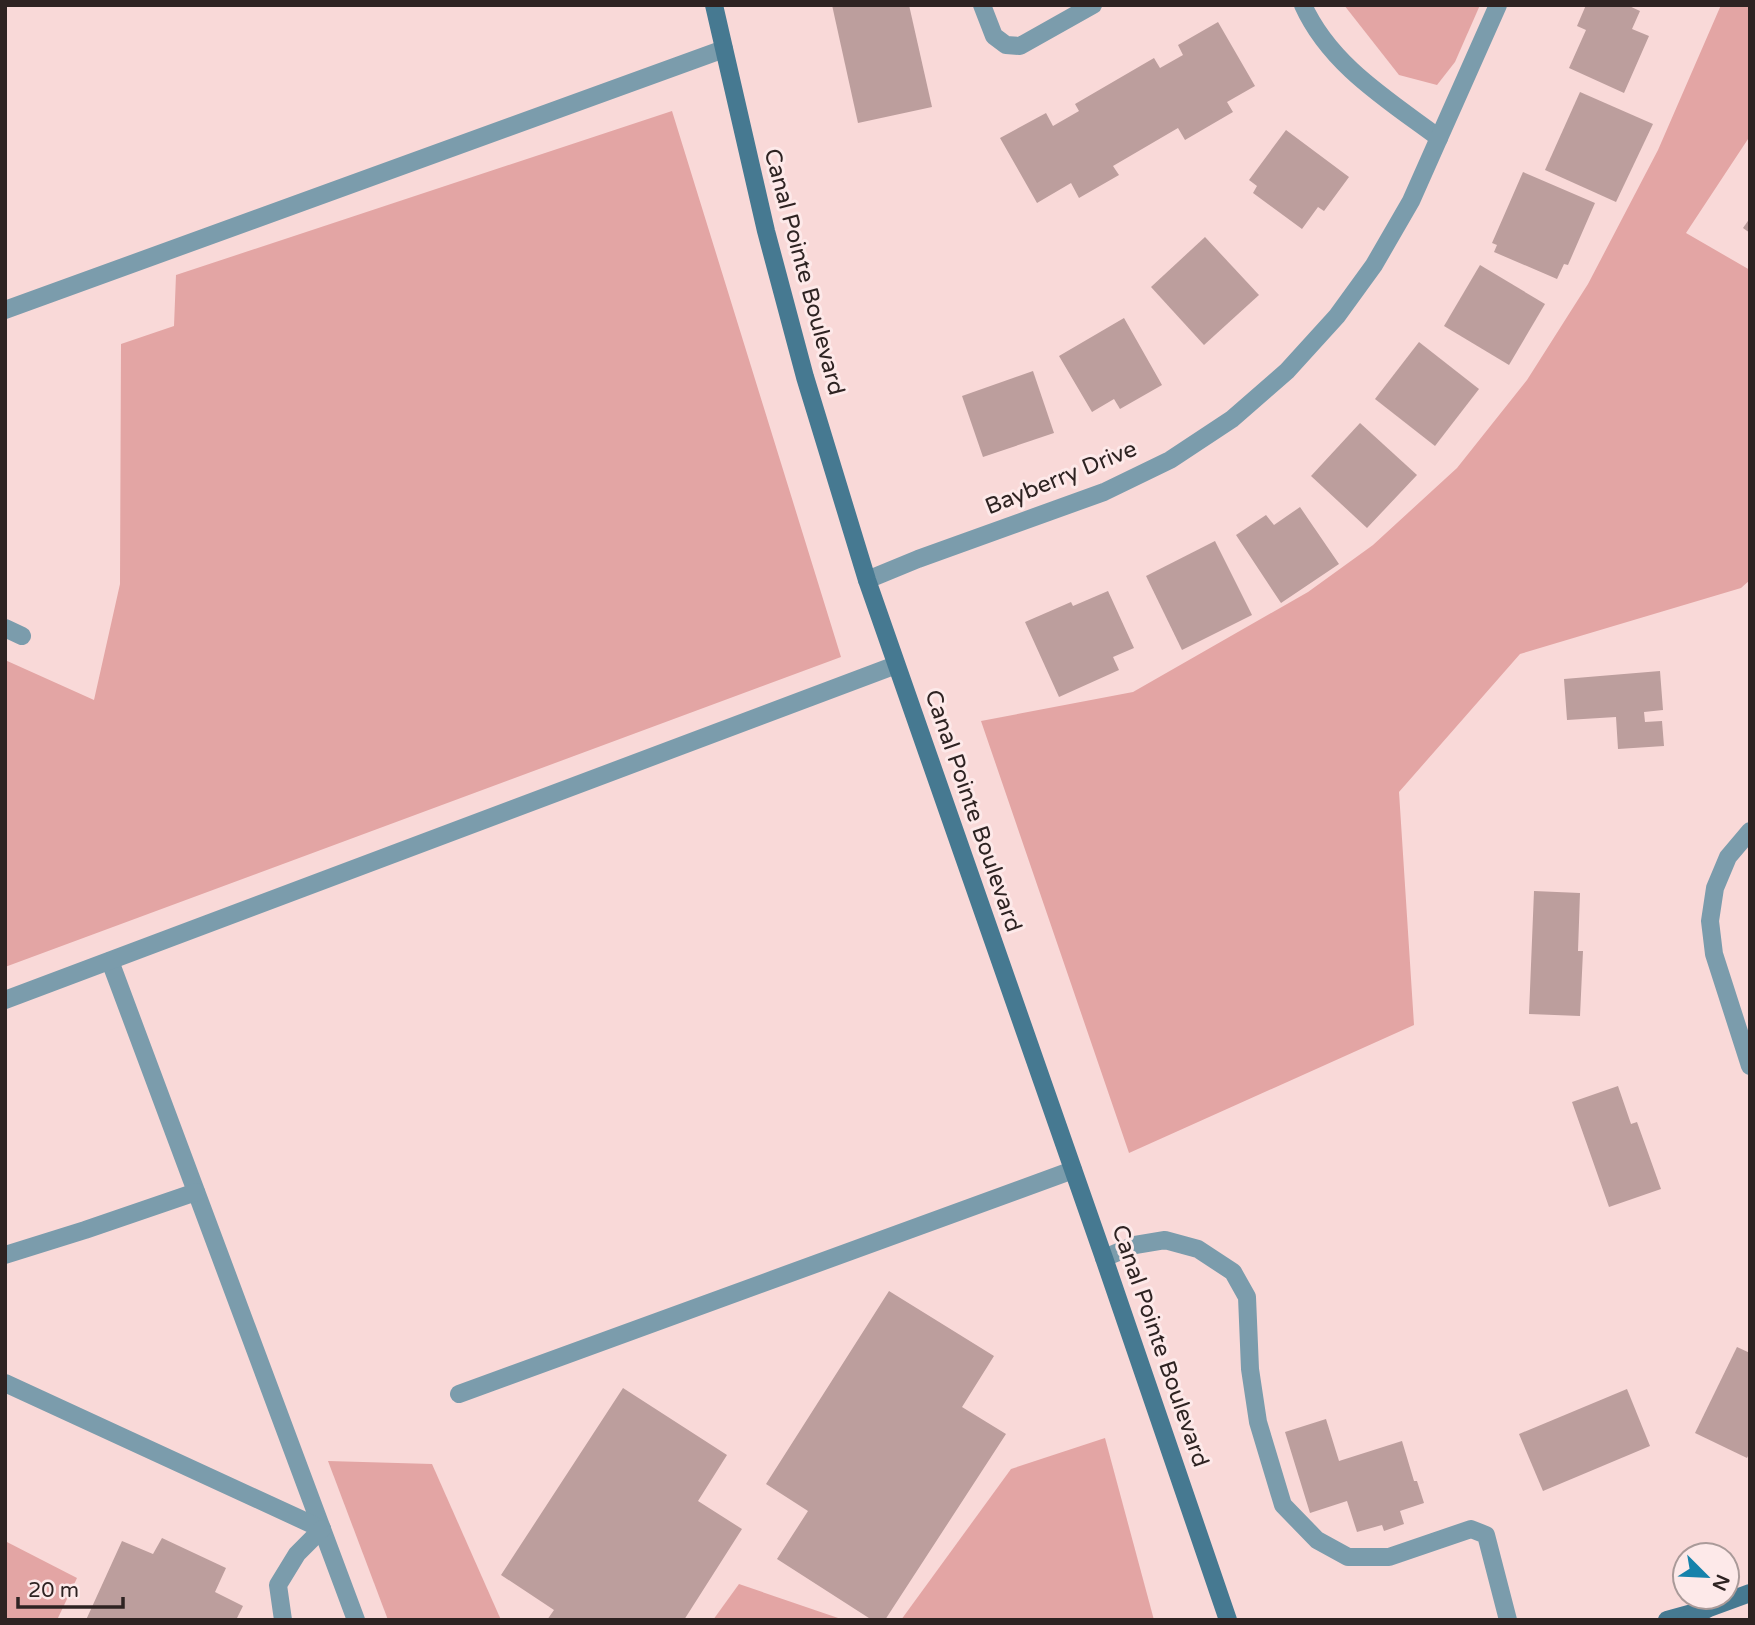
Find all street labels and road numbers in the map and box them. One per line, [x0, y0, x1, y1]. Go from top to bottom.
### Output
street label: Canal Pointe Boulevard [758, 146, 850, 398]
street label: Bayberry Drive [981, 435, 1141, 521]
street label: Canal Pointe Boulevard [918, 686, 1028, 936]
street label: Canal Pointe Boulevard [1105, 1221, 1215, 1471]

